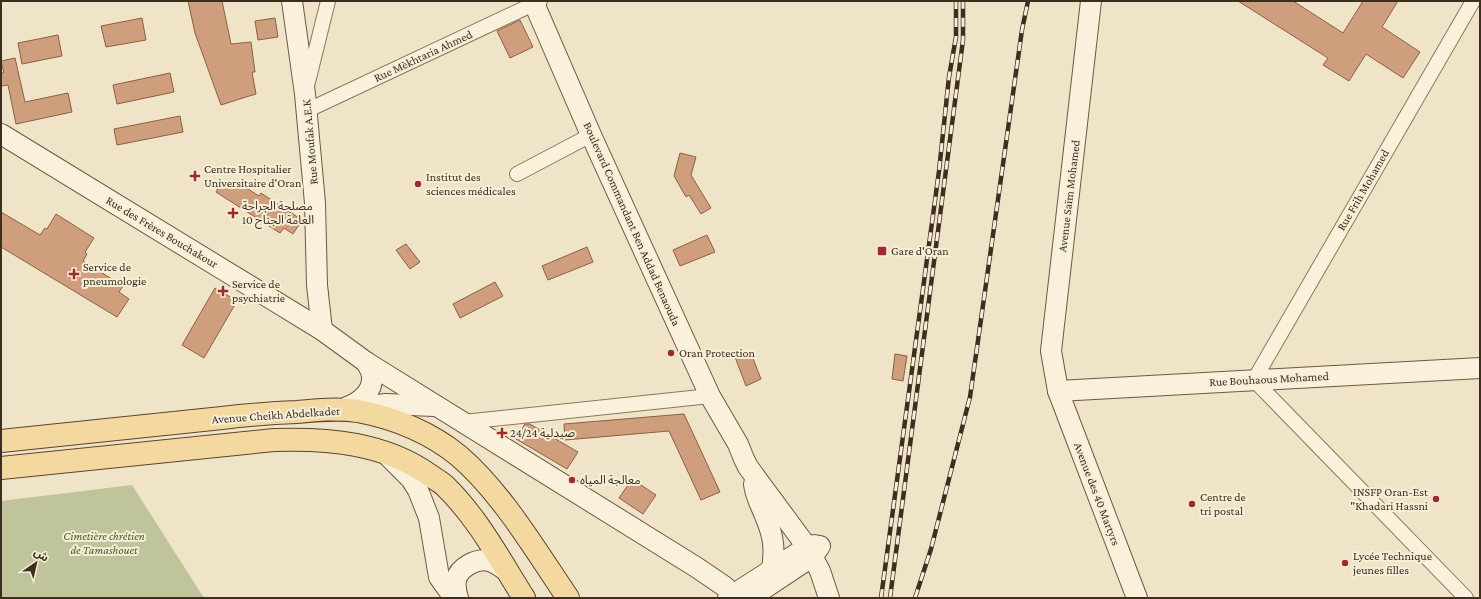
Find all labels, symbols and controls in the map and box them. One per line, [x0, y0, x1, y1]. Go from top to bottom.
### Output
street label: Rue Mèkhtaria Ahmed [372, 27, 475, 85]
street label: Rue Moufak A.E.K [299, 99, 321, 185]
street label: Boulevard Commandant Ben Addad Benaouda [580, 120, 684, 329]
street label: Avenue Saïm Mohamed [1055, 138, 1083, 253]
street label: Rue Frih Mohamed [1334, 146, 1392, 233]
place label: Centre Hospitalier Universitaire d'Oran [204, 162, 302, 190]
marker: Centre Hospitalier Universitaire d'Oran [189, 170, 201, 182]
place label: Institut des sciences médicales [426, 170, 516, 198]
marker: Institut des sciences médicales [413, 179, 423, 189]
street label: Rue des Frères Bouchakour [103, 193, 221, 271]
place label: مصلحة الجراحة العامة الجناح 10 [242, 199, 314, 229]
marker: مصلحة الجراحة العامة الجناح 10 [227, 207, 239, 219]
place label: Gare d'Oran [891, 244, 949, 258]
marker: Gare d'Oran [876, 245, 888, 257]
place label: Service de pneumologie [83, 260, 146, 288]
marker: Service de pneumologie [68, 268, 80, 280]
place label: Service de psychiatrie [232, 277, 285, 305]
marker: Service de psychiatrie [217, 285, 229, 297]
place label: Oran Protection [679, 346, 756, 360]
marker: Oran Protection [666, 348, 676, 358]
street label: Rue Bouhaous Mohamed [1209, 369, 1330, 389]
street label: Avenue Cheikh Abdelkader [211, 403, 341, 426]
place label: صيدلية 24/24 [510, 426, 575, 440]
marker: صيدلية 24/24 [497, 428, 507, 438]
street label: Avenue des 40 Martyrs [1071, 440, 1123, 548]
place label: معالجة المياه [580, 473, 641, 487]
marker: معالجة المياه [567, 475, 577, 485]
place label: INSFP Oran-Est "Khadari Hassni [1350, 485, 1429, 513]
place label: Centre de tri postal [1200, 490, 1246, 518]
marker: INSFP Oran-Est "Khadari Hassni [1431, 494, 1441, 504]
marker: Centre de tri postal [1187, 499, 1197, 509]
park label: Cimetière chrétien de Tamashouet [63, 529, 145, 557]
north arrow [16, 543, 56, 583]
text: ش [31, 546, 51, 565]
place label: Lycée Technique jeunes filles [1352, 549, 1432, 577]
marker: Lycée Technique jeunes filles [1340, 558, 1350, 568]

